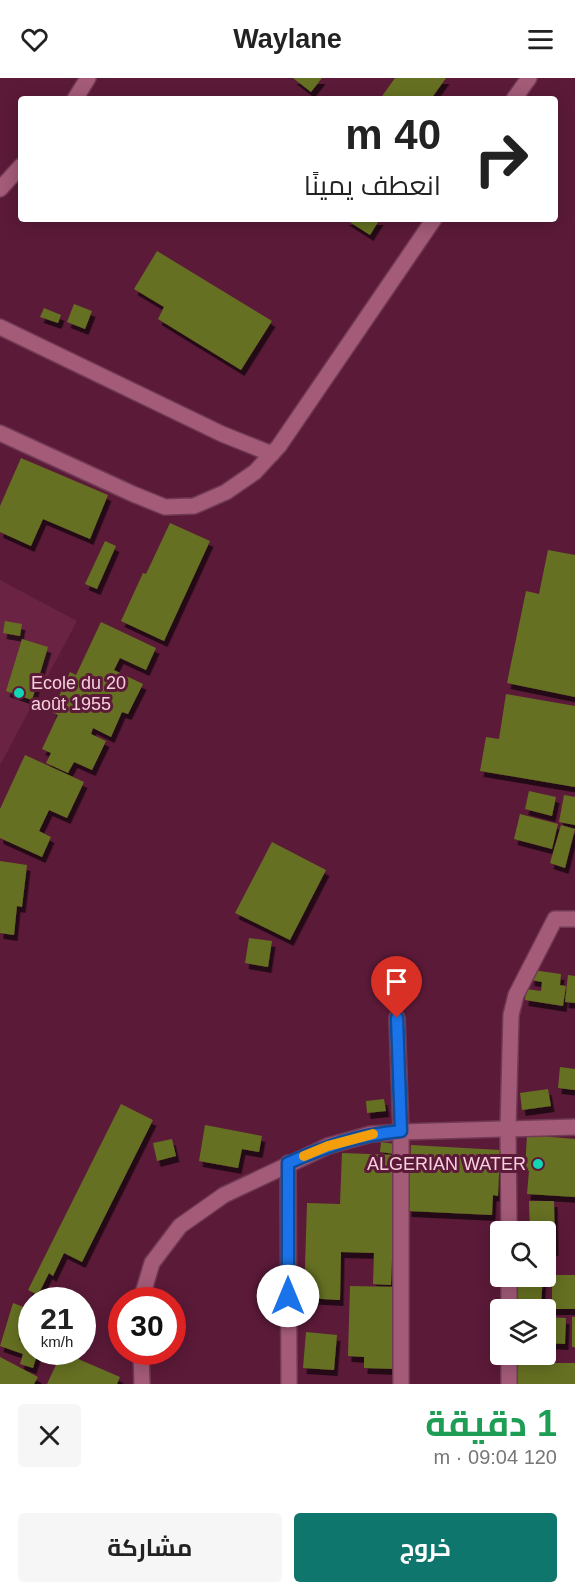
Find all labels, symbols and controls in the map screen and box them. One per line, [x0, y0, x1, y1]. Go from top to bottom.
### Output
icon: heart [18, 23, 51, 56]
icon: menu [524, 23, 557, 56]
text: Waylane [233, 24, 342, 54]
text: 40 m [345, 111, 441, 158]
icon: right [462, 120, 540, 198]
text: انعطف يمينًا [304, 171, 441, 201]
place label: Ecole du 20 août 1955 [31, 673, 126, 714]
marker: Ecole du 20 août 1955 [12, 686, 26, 700]
pin [371, 956, 422, 1018]
icon: arrive [380, 965, 413, 998]
place label: ALGERIAN WATER [367, 1154, 526, 1174]
marker: ALGERIAN WATER [531, 1157, 545, 1171]
map controls [490, 1221, 556, 1365]
button: search [490, 1221, 556, 1287]
position arrow [256, 1264, 320, 1328]
speed limit sign: 30 [108, 1287, 186, 1365]
button: layers [490, 1299, 556, 1365]
text: 21 [40, 1302, 74, 1335]
text: km/h [41, 1333, 73, 1350]
text: 1 دقيقة [425, 1403, 557, 1444]
button: close [18, 1404, 81, 1467]
text: 120 m · 09:04 [434, 1446, 557, 1468]
button: مشاركة [18, 1513, 282, 1582]
button: خروج [294, 1513, 557, 1582]

